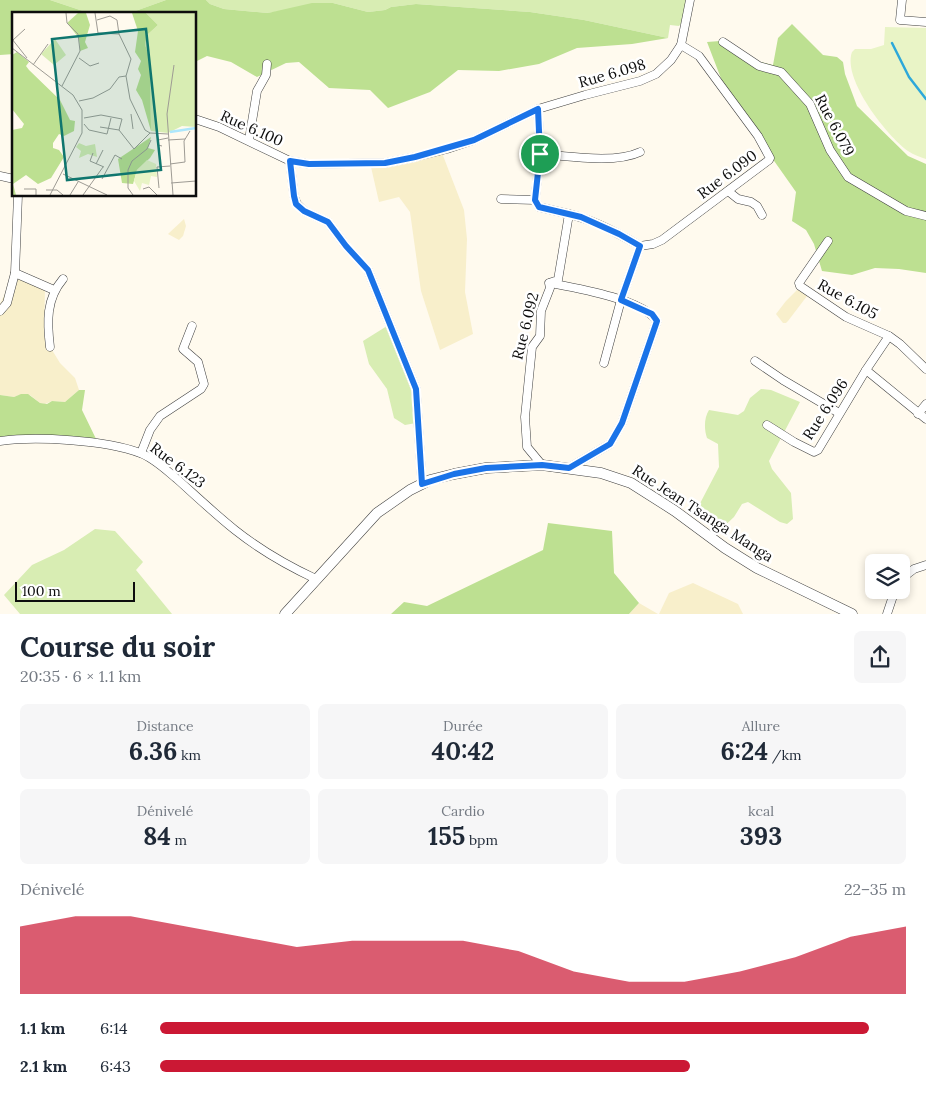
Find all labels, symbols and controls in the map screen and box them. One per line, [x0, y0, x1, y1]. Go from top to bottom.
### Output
inset map [12, 12, 196, 196]
street label: Rue 6.098 [576, 54, 648, 92]
street label: Rue 6.079 [811, 91, 859, 159]
street label: Rue 6.100 [218, 106, 286, 150]
pin [519, 133, 561, 175]
icon: arrive [526, 140, 554, 168]
street label: Rue 6.090 [693, 145, 761, 203]
street label: Rue 6.105 [815, 275, 881, 323]
street label: Rue 6.092 [507, 290, 543, 362]
street label: Rue 6.096 [798, 375, 852, 443]
street label: Rue 6.123 [147, 438, 209, 492]
street label: Rue Jean Tsanga Manga [629, 460, 777, 566]
map controls [865, 554, 910, 599]
button: layers [865, 554, 910, 599]
scale bar [15, 579, 135, 602]
text: 100 m [22, 582, 61, 600]
text: Course du soir [20, 629, 215, 665]
button: share [854, 631, 906, 683]
text: 20:35 · 6 × 1.1 km [20, 666, 141, 686]
text: Distance [137, 717, 193, 735]
text: Durée [443, 717, 483, 735]
text: Allure [742, 717, 780, 735]
text: 6.36 [129, 735, 177, 767]
text: 40:42 [432, 735, 494, 767]
text: 6:24 [720, 735, 768, 767]
text: km [177, 746, 201, 764]
text: /km [768, 746, 802, 764]
text: Dénivelé [137, 802, 193, 820]
text: Cardio [441, 802, 485, 820]
text: kcal [748, 802, 774, 820]
text: 84 [143, 820, 171, 852]
text: 155 [428, 820, 465, 852]
text: 393 [740, 820, 782, 852]
text: m [171, 831, 187, 849]
text: bpm [465, 831, 498, 849]
text: Dénivelé [20, 879, 85, 899]
text: 22–35 m [844, 879, 906, 899]
text: 1.1 km [20, 1018, 65, 1038]
text: 6:14 [100, 1018, 128, 1038]
text: 2.1 km [20, 1056, 67, 1076]
text: 6:43 [100, 1056, 131, 1076]

